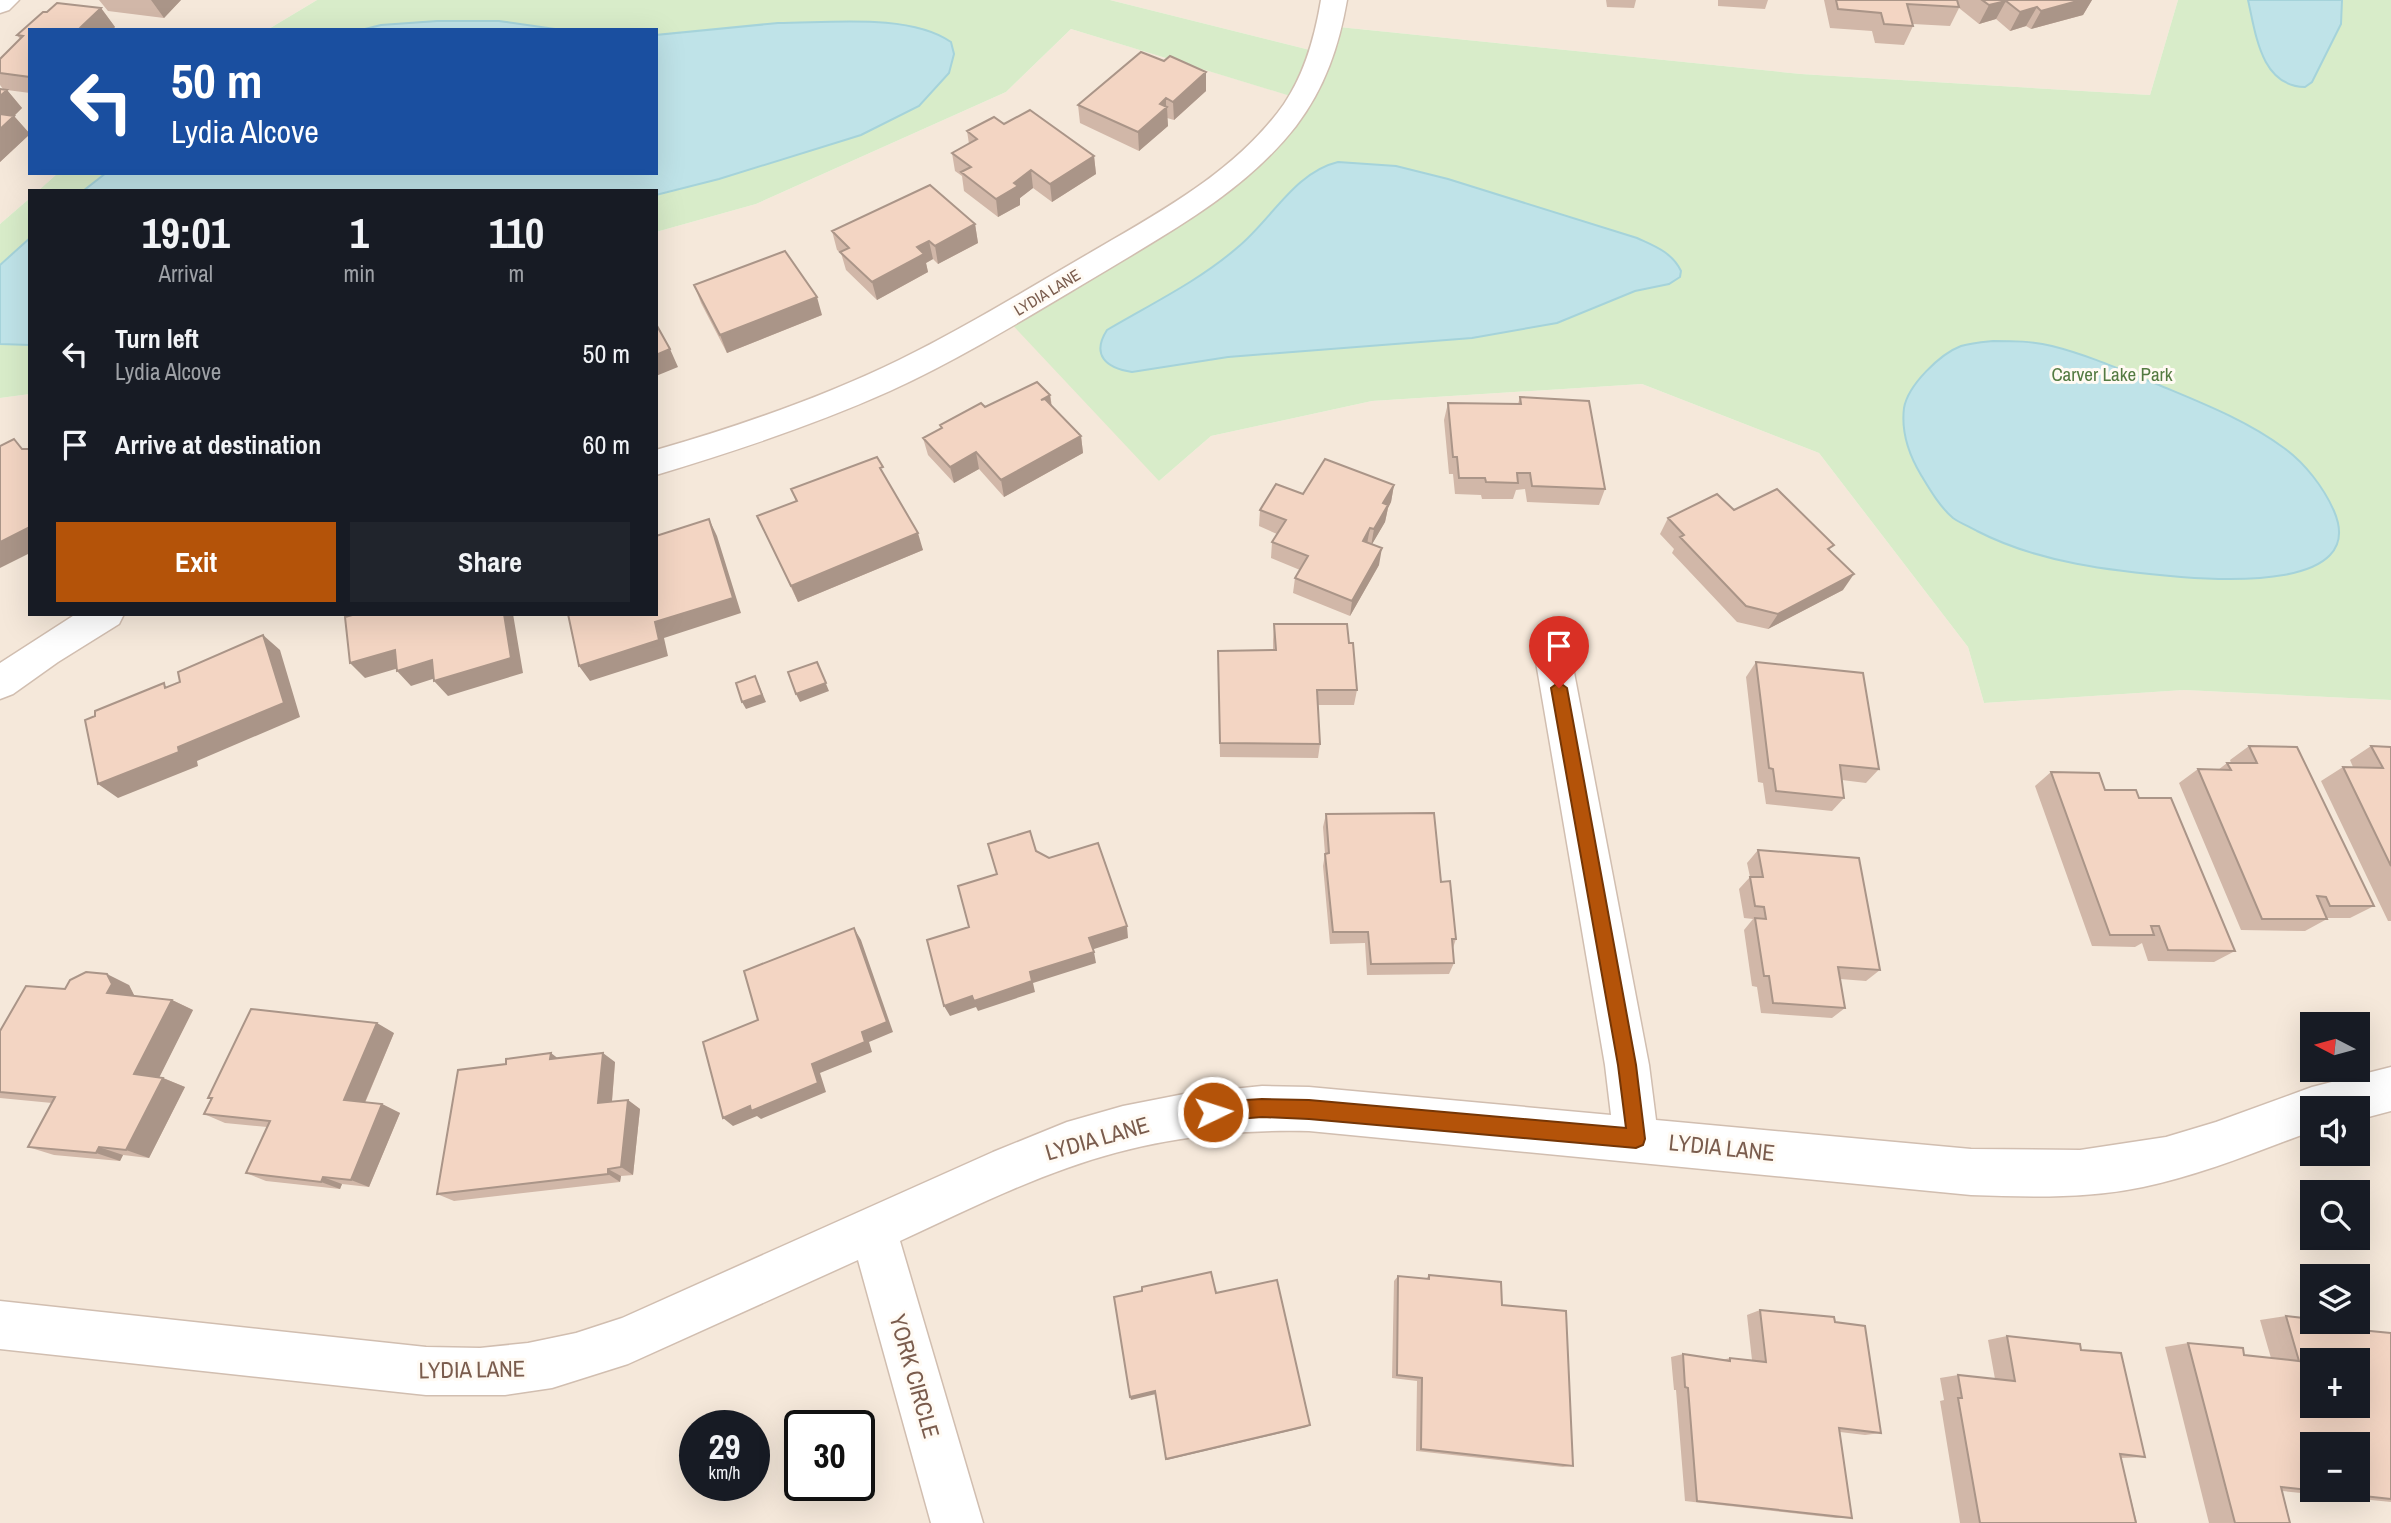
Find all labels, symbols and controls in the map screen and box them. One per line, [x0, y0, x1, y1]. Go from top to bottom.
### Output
text: 50 m [171, 47, 263, 113]
icon: left [56, 56, 147, 147]
text: Lydia Alcove [171, 110, 319, 153]
text: 19:01 [142, 205, 230, 261]
text: 1 [350, 205, 369, 261]
text: 110 [489, 205, 544, 261]
text: Arrival [159, 258, 213, 289]
text: min [344, 258, 375, 289]
text: m [509, 258, 524, 289]
street label: LYDIA LANE [1010, 263, 1084, 321]
text: Turn left [115, 321, 199, 356]
icon: left [56, 335, 94, 373]
text: 50 m [583, 336, 630, 371]
text: Lydia Alcove [115, 356, 221, 387]
park label: Carver Lake Park [2051, 361, 2173, 387]
icon: arrive [56, 426, 94, 464]
text: Arrive at destination [115, 427, 321, 462]
text: 60 m [583, 427, 630, 462]
button: Exit [56, 522, 336, 602]
button: Share [350, 522, 630, 602]
pin [1529, 616, 1589, 688]
icon: arrive [1540, 627, 1578, 665]
north arrow [2300, 1012, 2370, 1082]
map controls [2300, 1012, 2370, 1502]
position arrow [1176, 1075, 1250, 1149]
button: sound [2300, 1096, 2370, 1166]
street label: LYDIA LANE [1041, 1108, 1153, 1168]
street label: LYDIA LANE [1667, 1126, 1777, 1168]
button: search [2300, 1180, 2370, 1250]
button: layers [2300, 1264, 2370, 1334]
street label: YORK CIRCLE [882, 1310, 948, 1442]
button: + [2300, 1348, 2370, 1418]
street label: LYDIA LANE [418, 1353, 526, 1385]
speed limit sign: 30 [784, 1410, 875, 1501]
text: 29 [709, 1423, 740, 1470]
button: − [2300, 1432, 2370, 1502]
text: km/h [709, 1460, 741, 1485]

